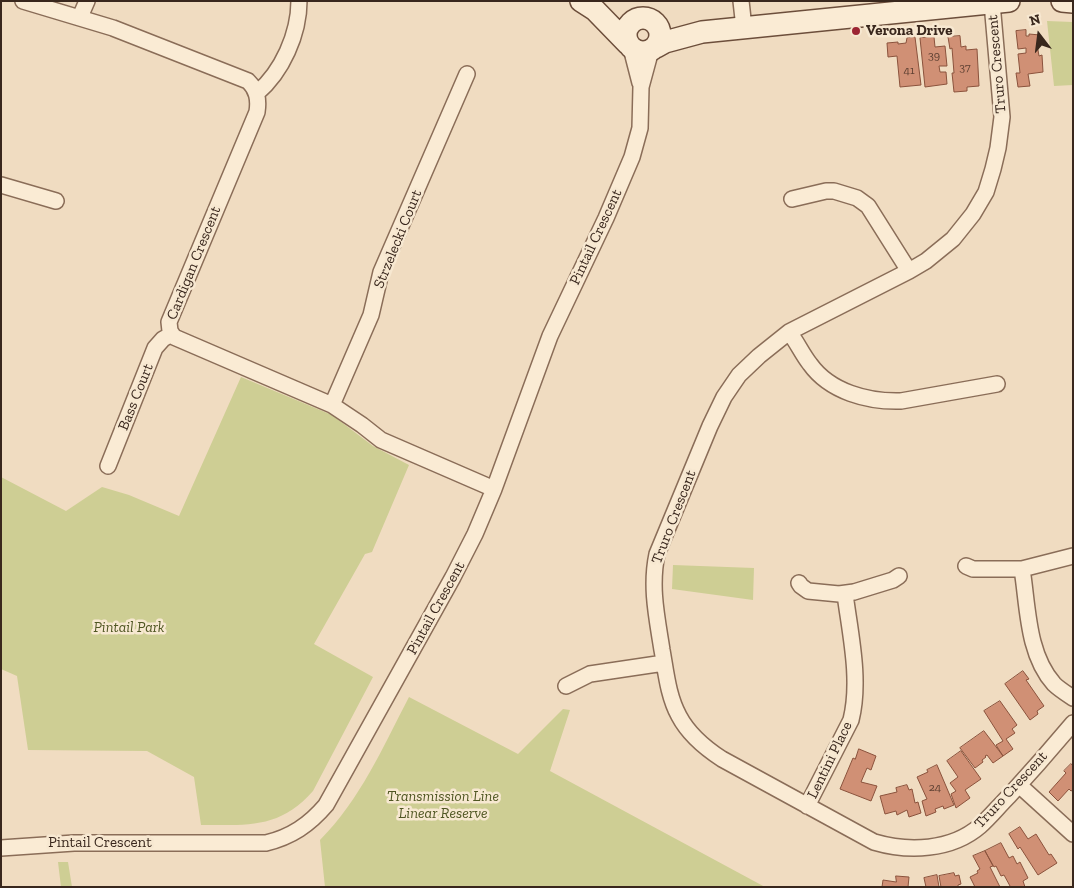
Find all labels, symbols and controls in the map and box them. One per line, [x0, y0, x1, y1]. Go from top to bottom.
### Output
north arrow [1014, 10, 1064, 60]
text: N [1028, 10, 1042, 30]
street label: Truro Crescent [984, 14, 1010, 114]
place label: Verona Drive [866, 22, 952, 40]
marker: Verona Drive [850, 25, 862, 37]
house number: 39 [928, 49, 940, 63]
house number: 37 [959, 61, 971, 75]
house number: 41 [903, 64, 915, 78]
street label: Pintail Crescent [566, 186, 626, 288]
street label: Strzelecki Court [370, 187, 426, 291]
street label: Cardigan Crescent [163, 204, 225, 322]
street label: Bass Court [114, 361, 158, 433]
street label: Truro Crescent [648, 468, 700, 566]
street label: Pintail Crescent [403, 558, 469, 658]
park label: Pintail Park [93, 619, 165, 637]
street label: Lentini Place [804, 718, 856, 802]
street label: Truro Crescent [971, 748, 1051, 832]
house number: 24 [929, 781, 941, 795]
park label: Transmission Line Linear Reserve [387, 788, 499, 823]
street label: Pintail Crescent [48, 834, 152, 852]

